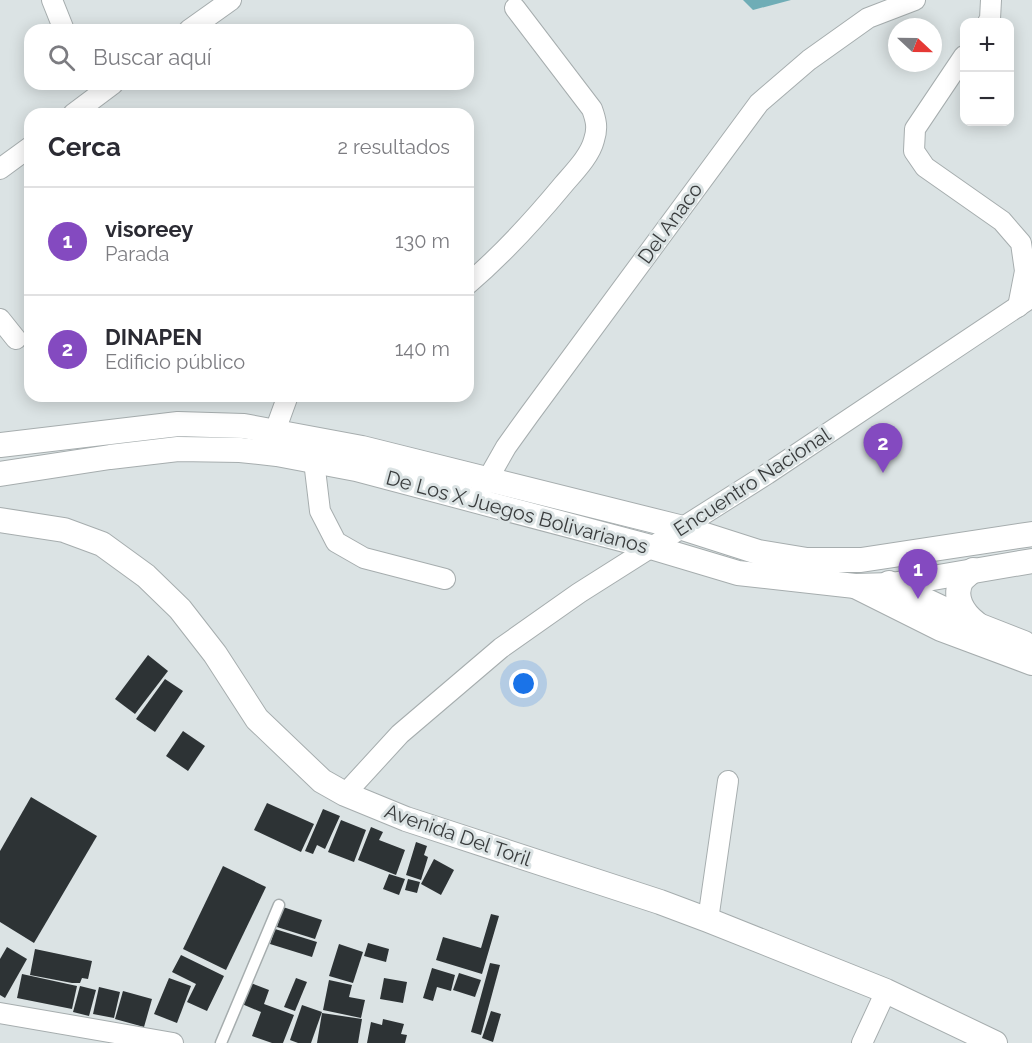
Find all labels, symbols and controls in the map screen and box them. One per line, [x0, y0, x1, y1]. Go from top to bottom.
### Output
north arrow [888, 18, 942, 72]
map controls [960, 18, 1014, 126]
button: + [960, 18, 1014, 72]
search box [24, 24, 474, 90]
icon: search [45, 41, 78, 74]
text: Buscar aquí [93, 44, 212, 70]
button: − [960, 72, 1014, 126]
text: Cerca [48, 132, 121, 162]
text: 2 resultados [337, 135, 450, 159]
street label: Del Anaco [633, 178, 707, 268]
text: visoreey [105, 216, 193, 242]
text: 1 [63, 229, 72, 253]
text: 130 m [395, 229, 450, 253]
text: Parada [105, 242, 169, 266]
text: DINAPEN [105, 324, 202, 350]
text: 2 [62, 337, 73, 361]
text: 140 m [395, 337, 450, 361]
text: Edificio público [105, 350, 245, 374]
street label: Encuentro Nacional [669, 422, 835, 542]
pin: 2 [864, 424, 902, 473]
street label: De Los X Juegos Bolivarianos [384, 465, 650, 559]
pin: 1 [898, 550, 938, 599]
your location [509, 669, 538, 698]
street label: Avenida Del Toril [382, 799, 535, 872]

